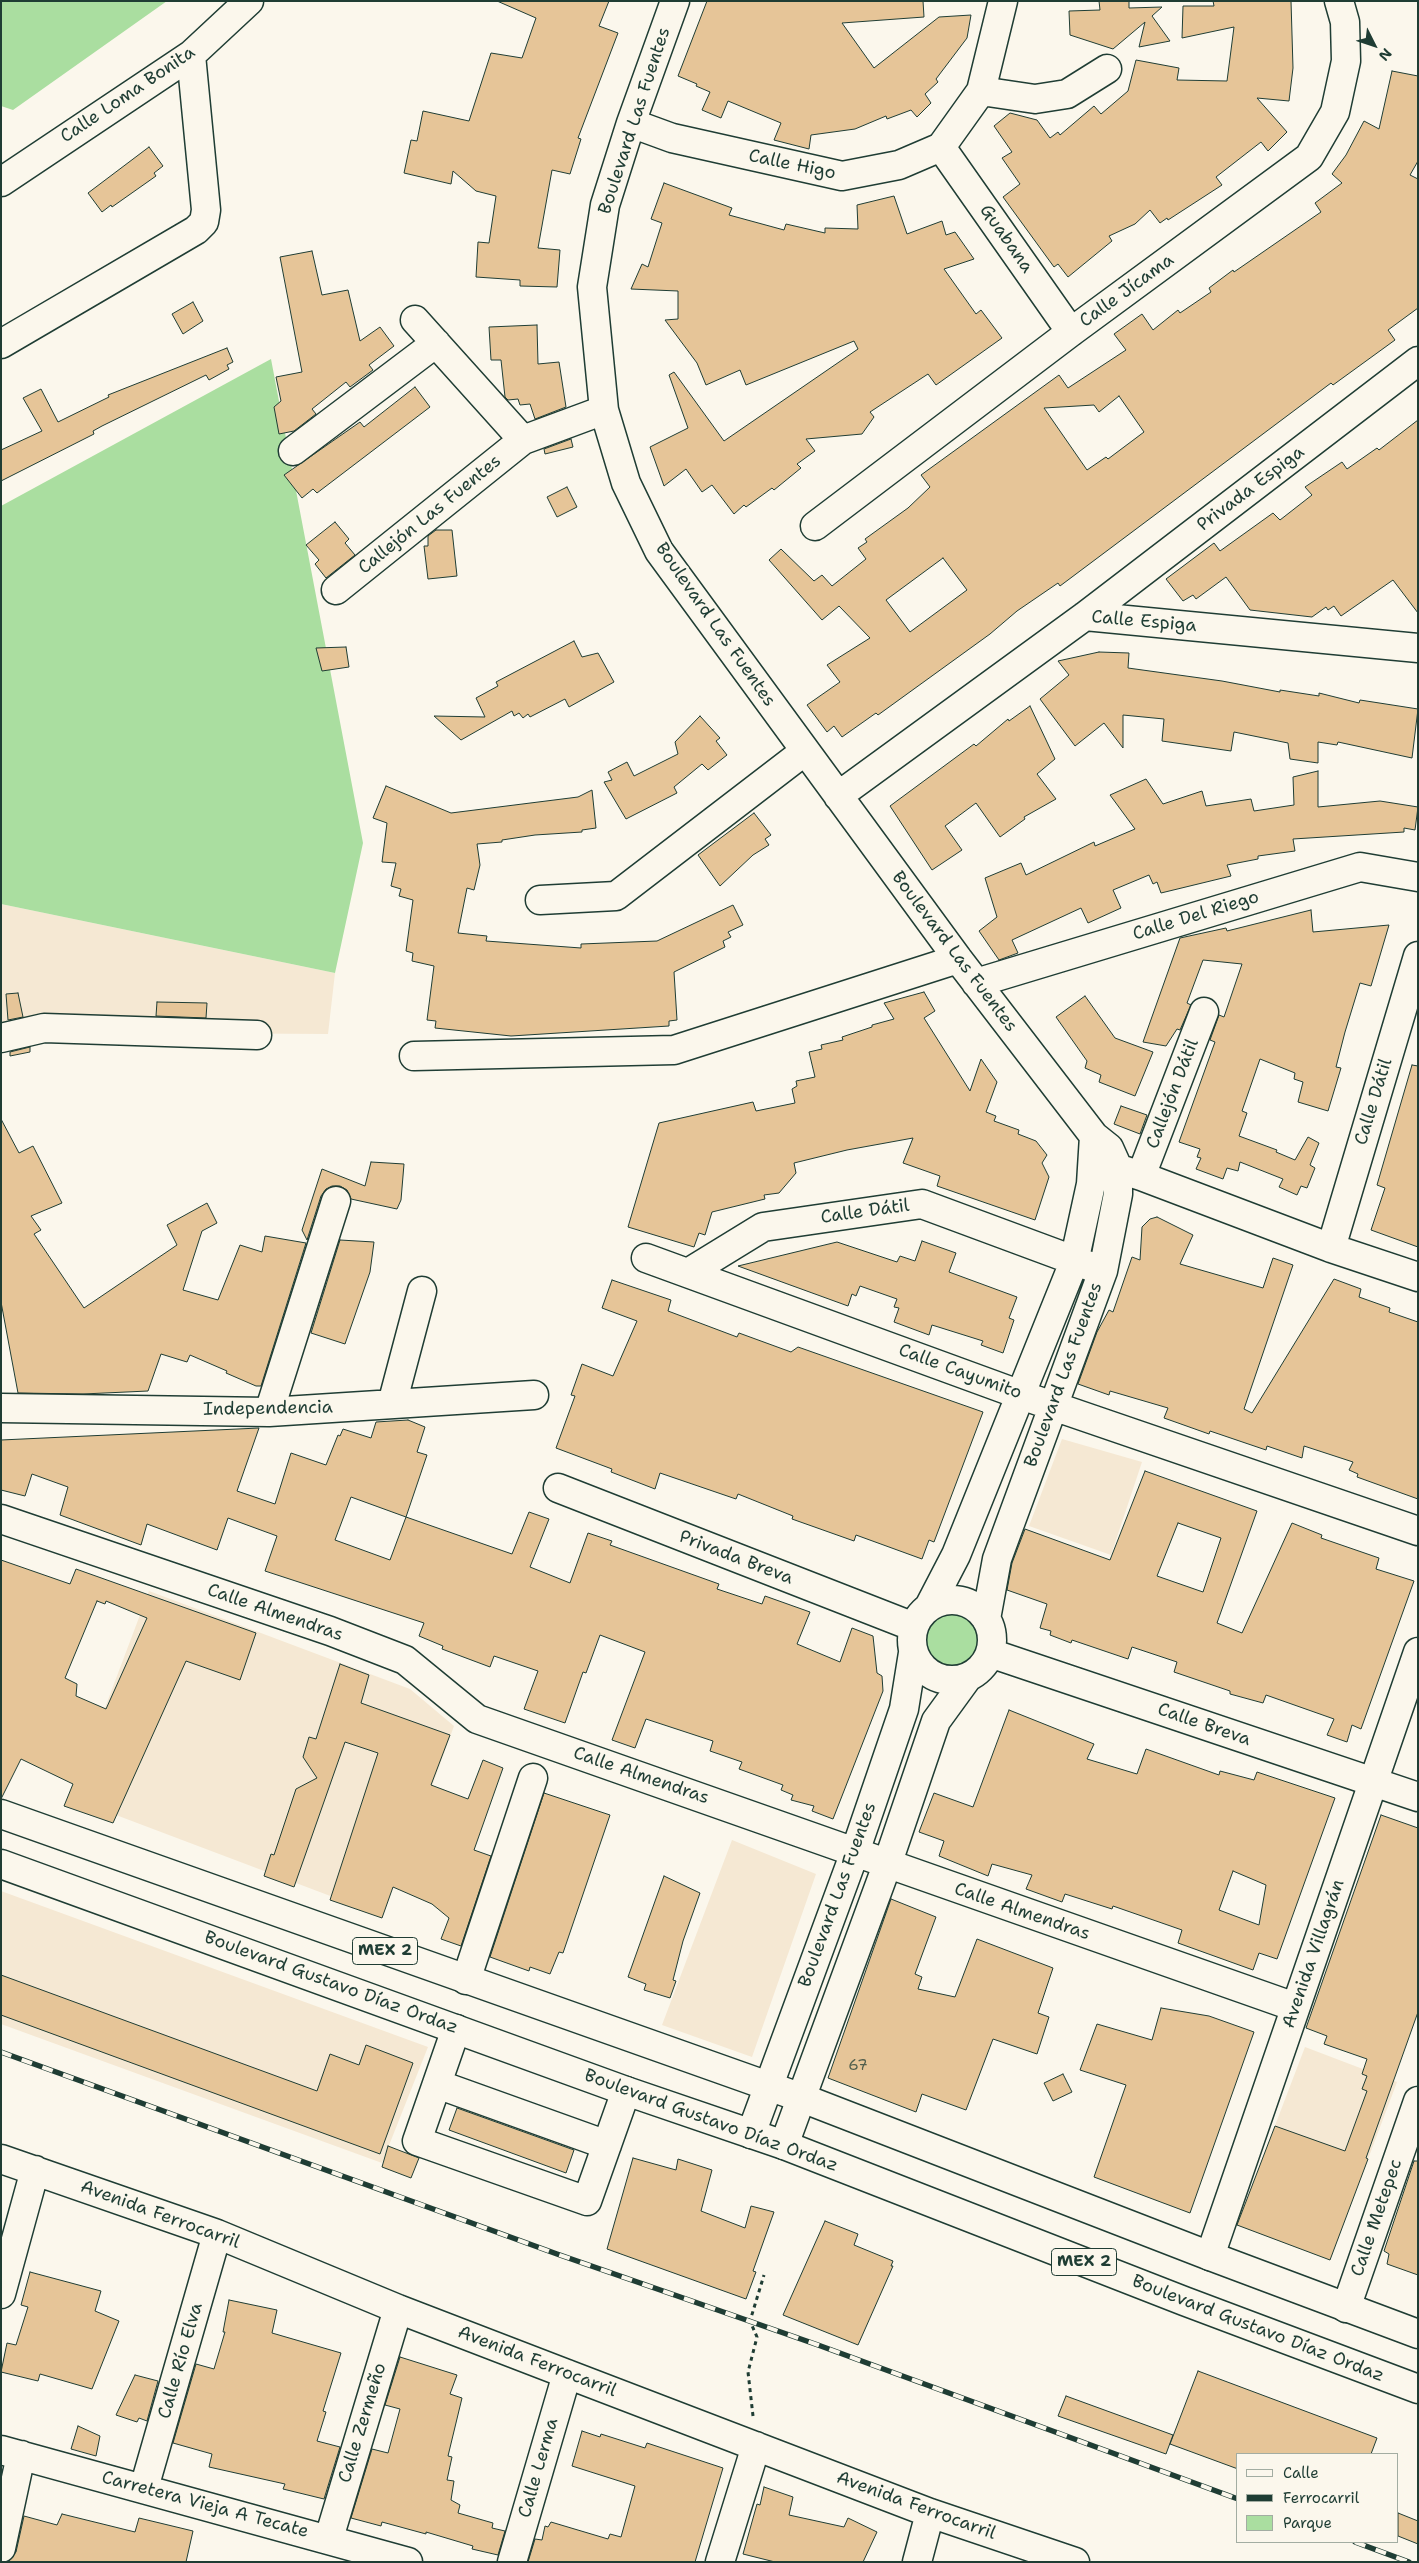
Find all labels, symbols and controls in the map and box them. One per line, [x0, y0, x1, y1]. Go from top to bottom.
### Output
north arrow [1349, 20, 1399, 70]
street label: Boulevard Las Fuentes [595, 25, 675, 217]
street label: Calle Loma Bonita [57, 42, 199, 148]
text: N [1375, 45, 1396, 65]
street label: Calle Higo [746, 145, 838, 185]
street label: Guabana [975, 201, 1037, 277]
street label: Calle Jícama [1076, 250, 1178, 332]
street label: Privada Espiga [1193, 442, 1309, 536]
street label: Callejón Las Fuentes [354, 451, 506, 579]
street label: Boulevard Las Fuentes [650, 539, 780, 711]
street label: Calle Espiga [1091, 607, 1197, 637]
street label: Boulevard Las Fuentes [887, 868, 1021, 1036]
street label: Calle Del Riego [1130, 887, 1262, 945]
street label: Callejón Dátil [1142, 1036, 1204, 1152]
street label: Calle Dátil [1351, 1056, 1397, 1148]
street label: Calle Dátil [819, 1195, 911, 1229]
street label: Boulevard Las Fuentes [1020, 1280, 1108, 1470]
street label: Calle Cayumito [895, 1340, 1025, 1404]
street label: Independencia [203, 1397, 333, 1421]
street label: Privada Breva [676, 1526, 796, 1590]
street label: Calle Almendras [204, 1580, 346, 1646]
street label: Calle Breva [1155, 1699, 1253, 1751]
street label: Calle Almendras [570, 1743, 712, 1809]
street label: Boulevard Las Fuentes [794, 1800, 882, 1990]
street label: Avenida Villagrán [1278, 1877, 1350, 2031]
street label: Calle Almendras [951, 1879, 1093, 1945]
street label: Boulevard Gustavo Díaz Ordaz [201, 1927, 461, 2039]
road number: MEX 2 [352, 1938, 418, 1964]
house number: 67 [848, 2057, 868, 2075]
street label: Boulevard Gustavo Díaz Ordaz [581, 2065, 841, 2177]
street label: Calle Metepec [1347, 2156, 1407, 2280]
street label: Avenida Ferrocarril [77, 2176, 243, 2254]
road number: MEX 2 [1052, 2248, 1116, 2276]
street label: Boulevard Gustavo Díaz Ordaz [1129, 2271, 1387, 2387]
street label: Calle Río Elva [154, 2301, 208, 2421]
street label: Avenida Ferrocarril [455, 2322, 619, 2402]
street label: Calle Zermeño [335, 2360, 391, 2486]
street label: Calle Lerma [514, 2416, 564, 2520]
legend [1236, 2453, 1399, 2543]
text: Calle [1283, 2463, 1319, 2483]
street label: Carretera Vieja A Tecate [99, 2467, 311, 2543]
street label: Avenida Ferrocarril [833, 2467, 999, 2545]
text: Ferrocarril [1283, 2488, 1359, 2508]
text: Parque [1283, 2513, 1332, 2533]

